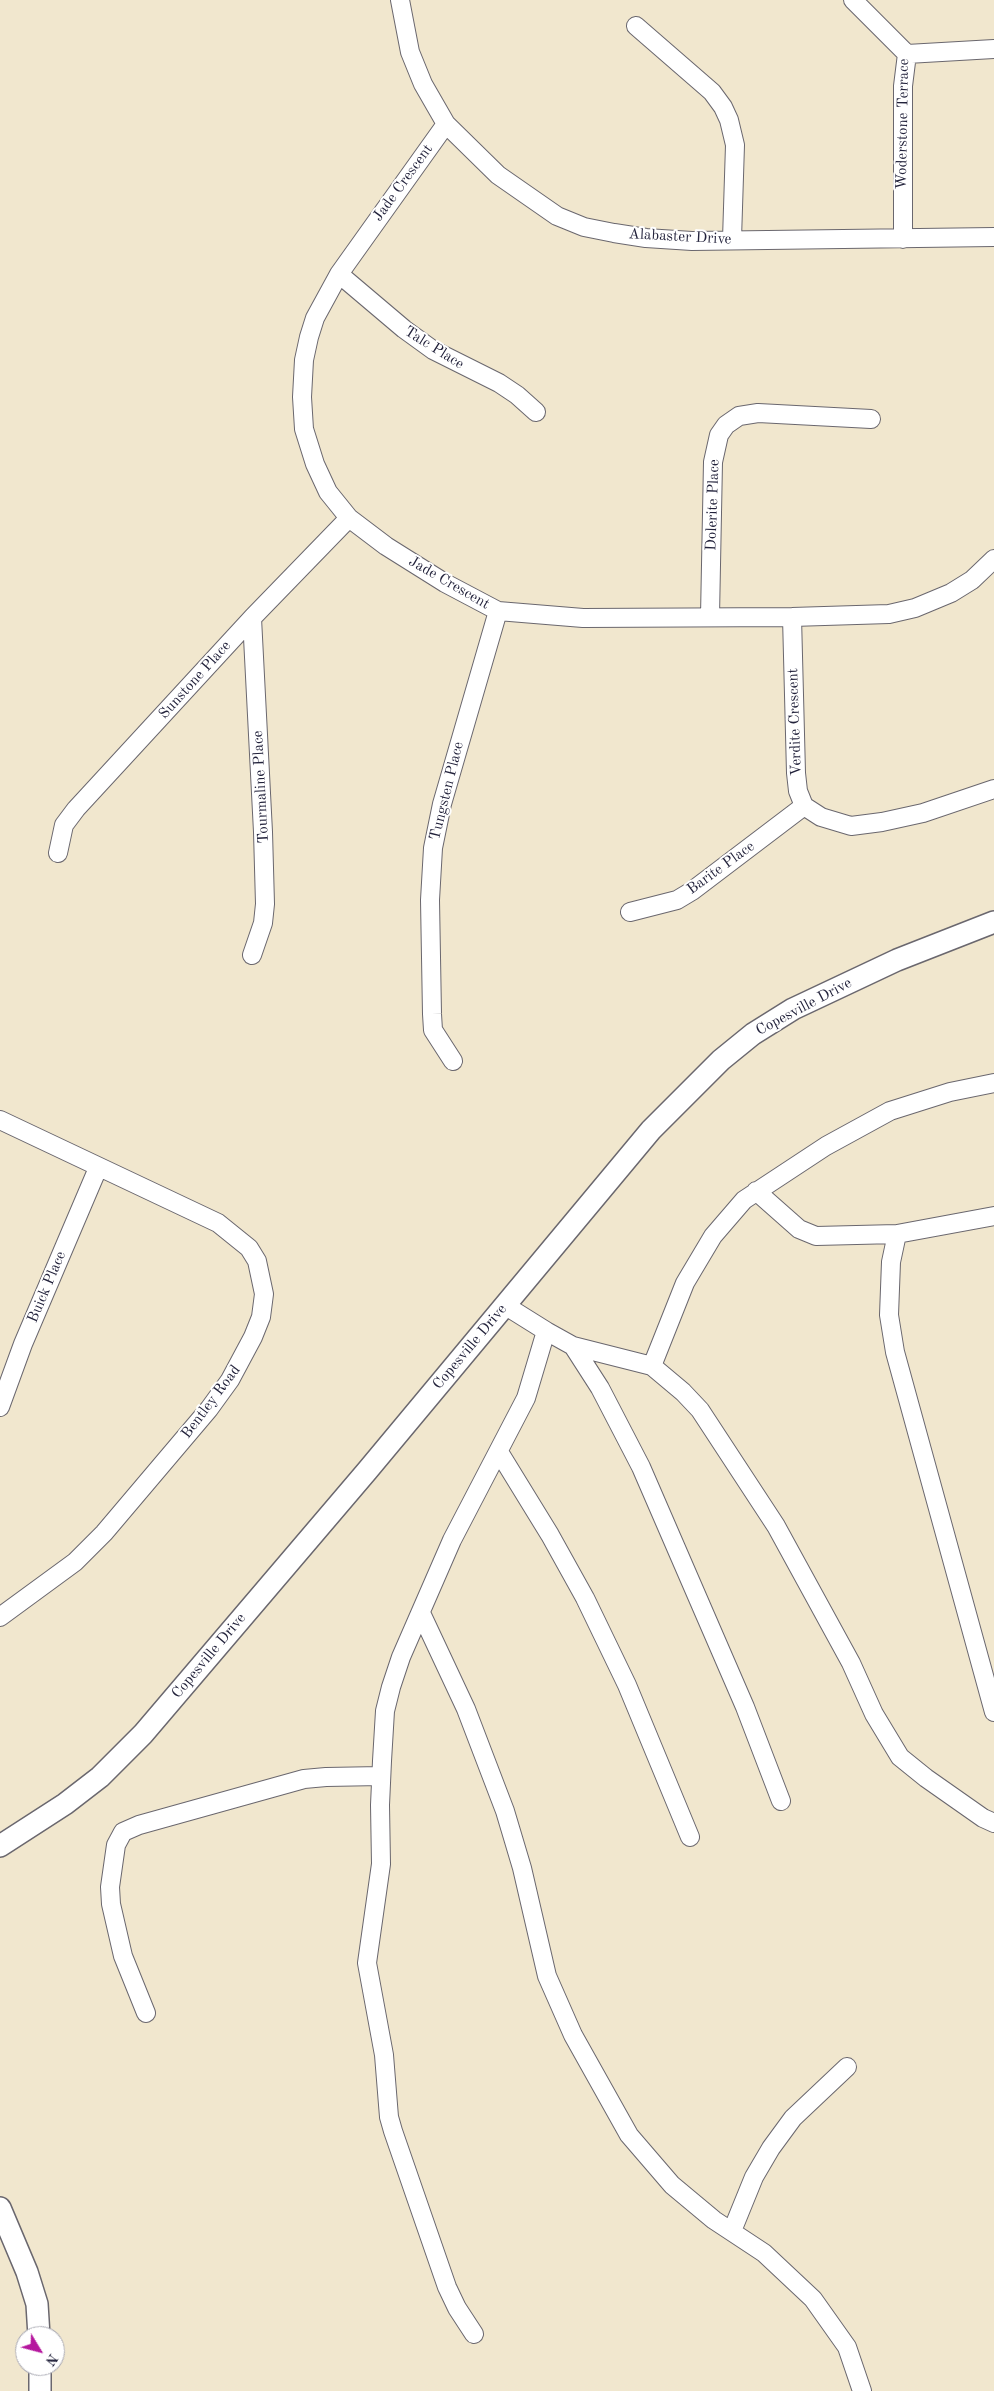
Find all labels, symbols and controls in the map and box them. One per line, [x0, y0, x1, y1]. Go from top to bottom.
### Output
street label: Woderstone Terrace [893, 58, 913, 190]
street label: Jade Crescent [369, 141, 437, 225]
street label: Alabaster Drive [628, 225, 732, 249]
street label: Talc Place [401, 323, 467, 373]
street label: Dolerite Place [702, 459, 724, 551]
street label: Jade Crescent [405, 552, 493, 614]
street label: Sunstone Place [155, 637, 235, 723]
street label: Verdite Crescent [784, 668, 806, 776]
street label: Tourmaline Place [249, 730, 273, 844]
street label: Tungsten Place [426, 740, 468, 842]
street label: Barite Place [684, 837, 758, 899]
street label: Copesville Drive [753, 974, 855, 1040]
street label: Buick Place [24, 1248, 70, 1326]
street label: Copesville Drive [429, 1301, 511, 1393]
street label: Bentley Road [178, 1362, 244, 1442]
street label: Copesville Drive [168, 1610, 250, 1702]
north arrow [15, 2326, 65, 2376]
text: N [42, 2351, 60, 2368]

